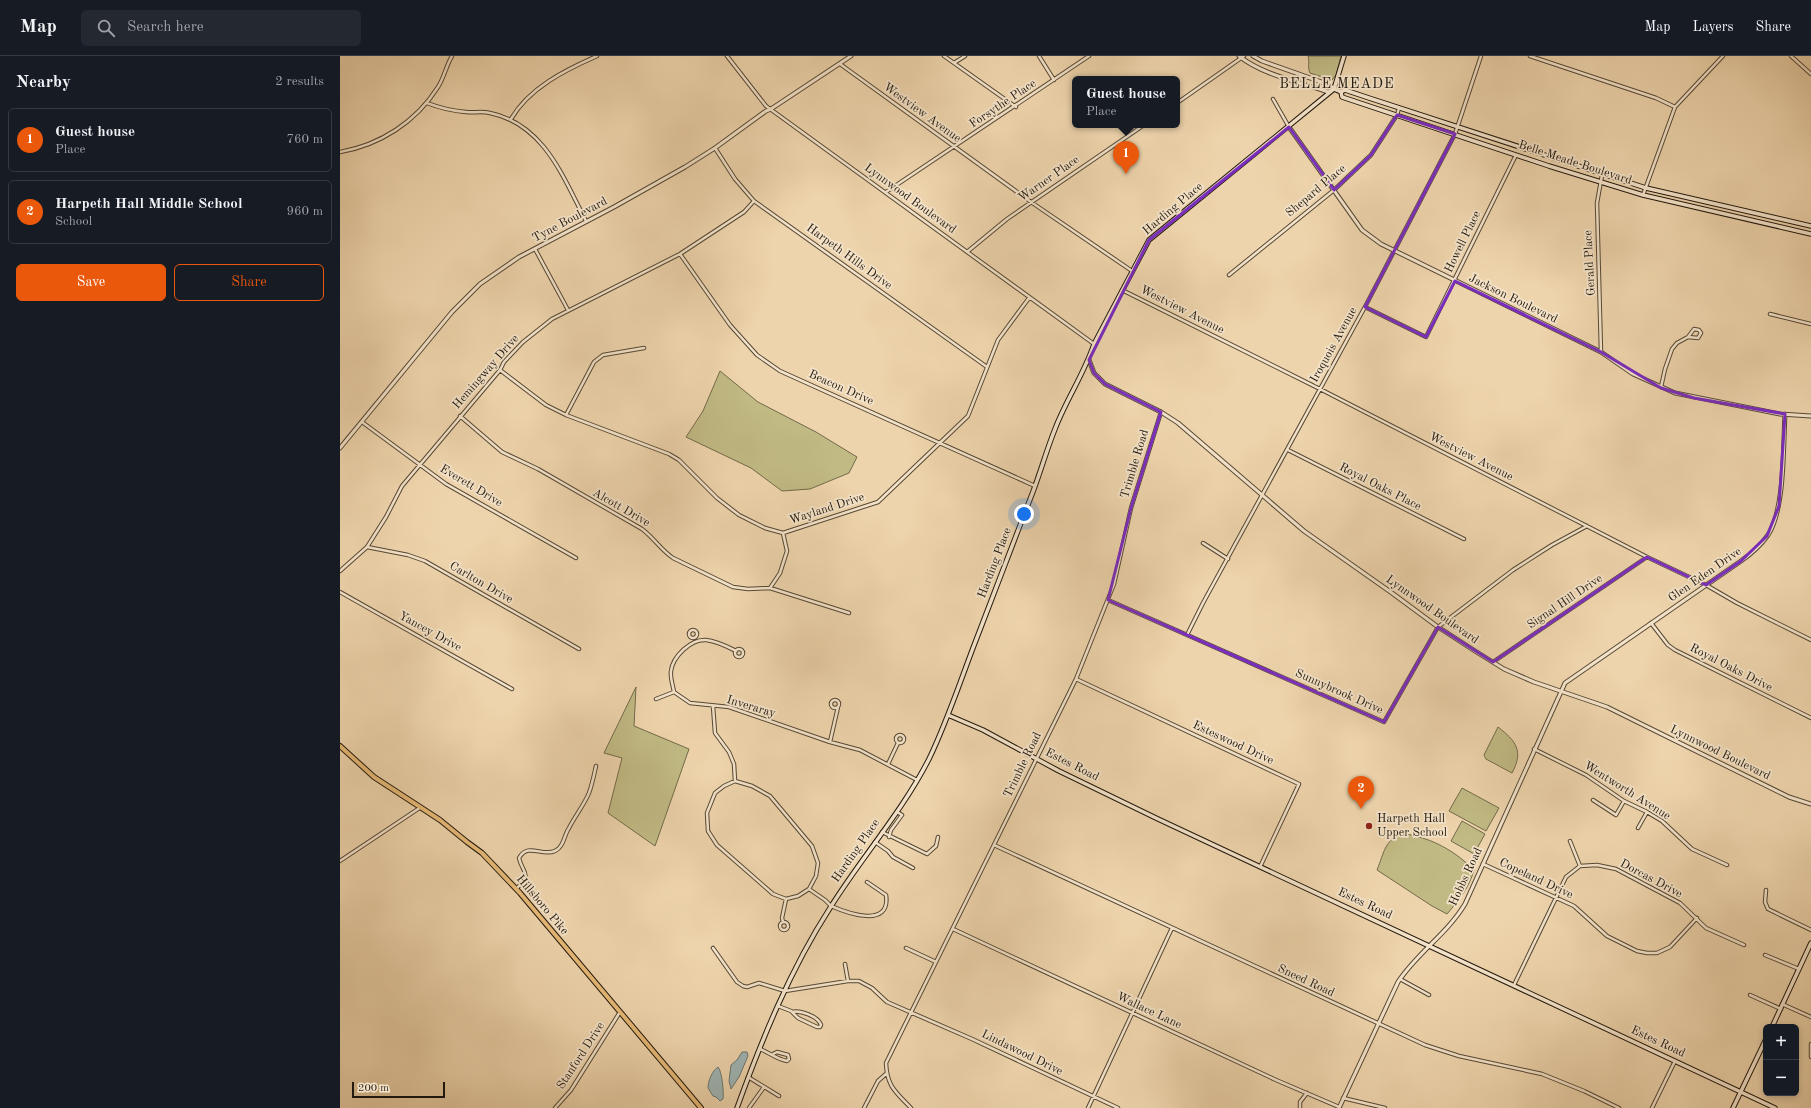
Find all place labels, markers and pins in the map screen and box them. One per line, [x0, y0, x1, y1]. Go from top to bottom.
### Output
pin: 1 [1113, 141, 1139, 174]
pin: 2 [1348, 776, 1374, 809]
place label: Harpeth Hall Upper School [1377, 813, 1447, 839]
marker: Harpeth Hall Upper School [1364, 821, 1374, 831]

